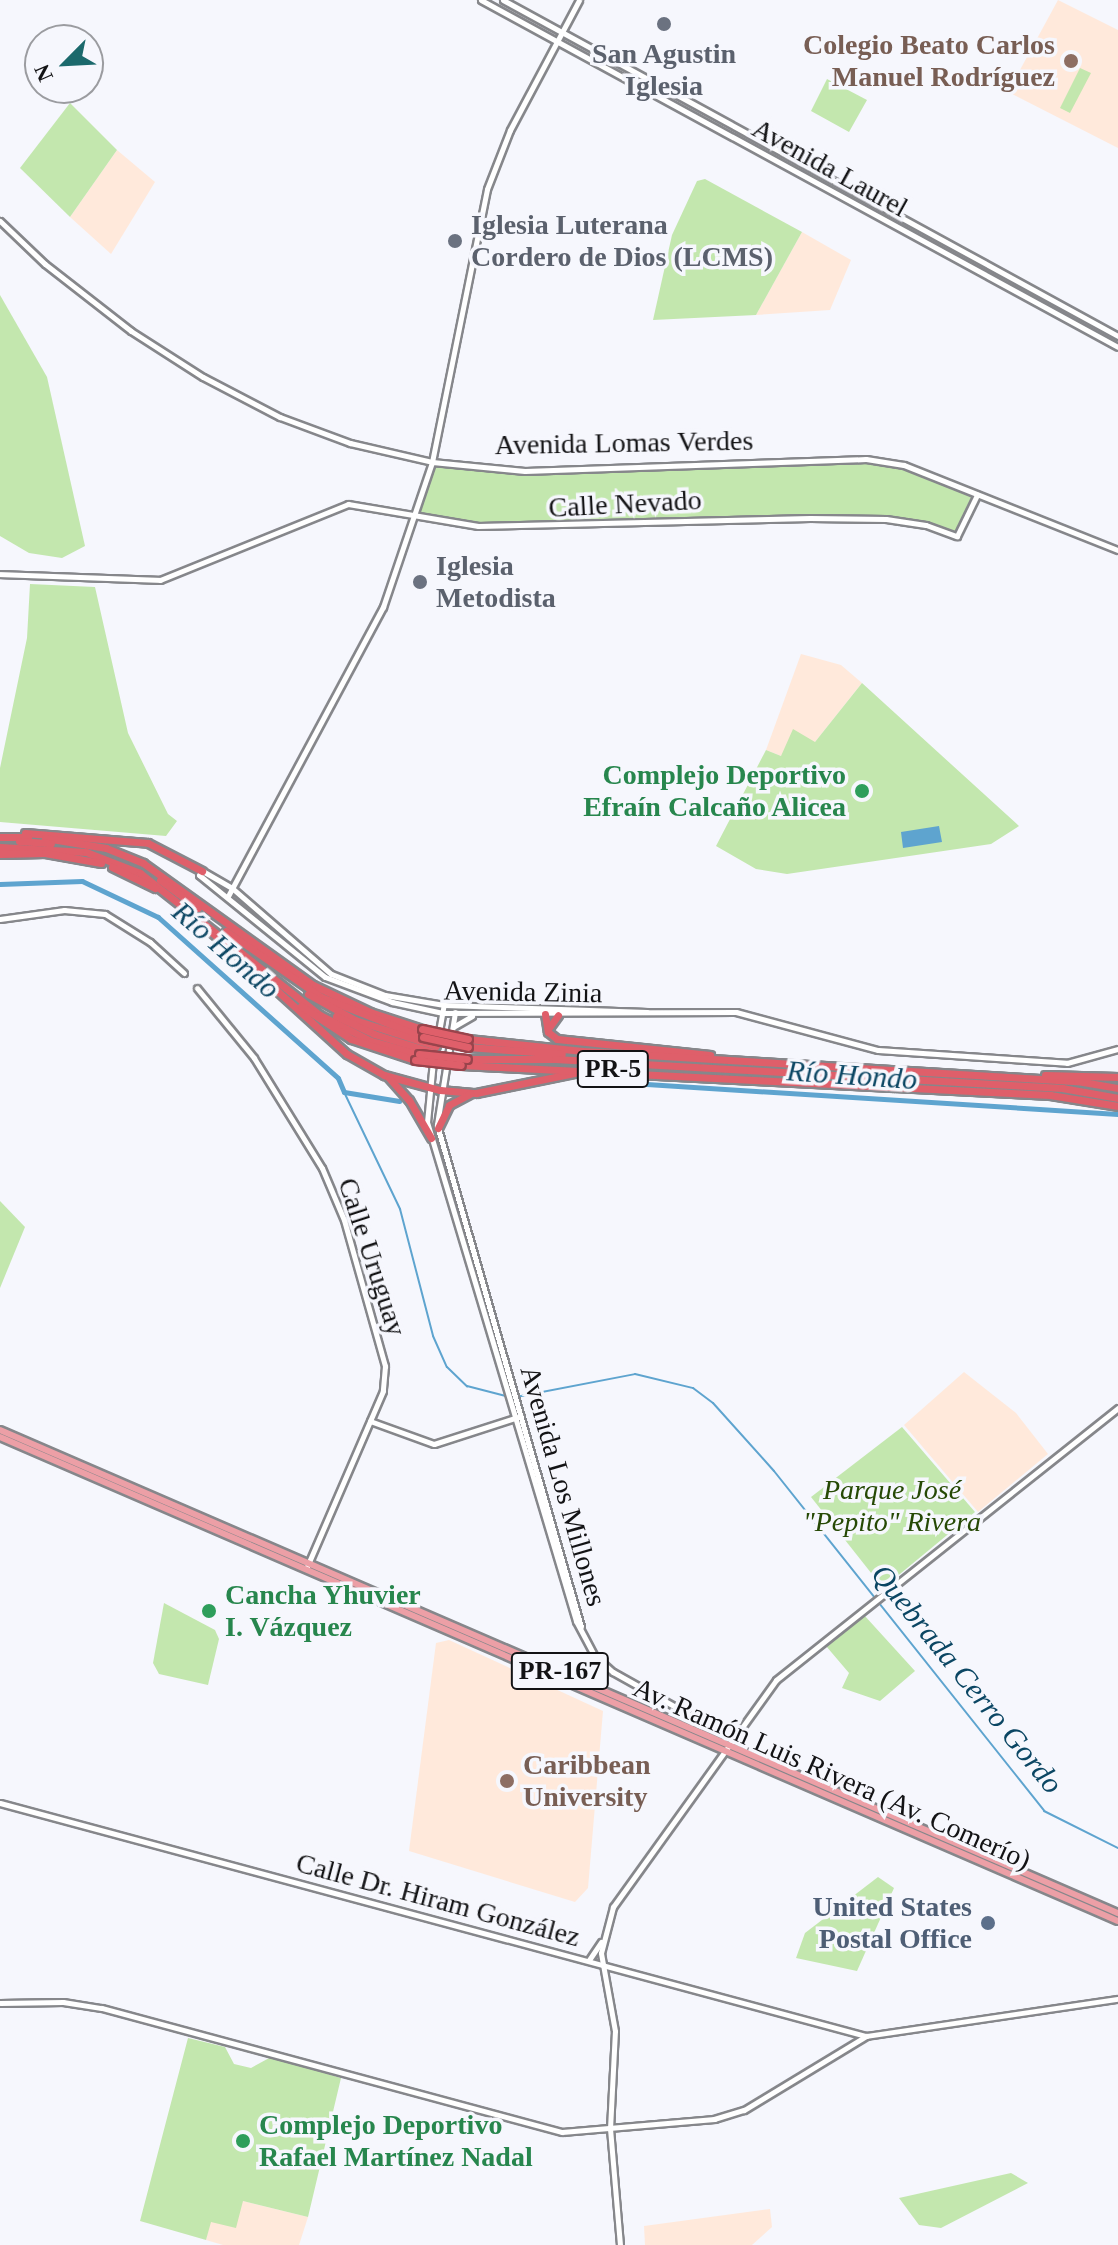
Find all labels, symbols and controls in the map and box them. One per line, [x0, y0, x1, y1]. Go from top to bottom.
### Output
marker: San Agustin Iglesia [655, 15, 673, 33]
north arrow [24, 24, 104, 104]
place label: Colegio Beato Carlos Manuel Rodríguez [803, 28, 1055, 94]
place label: San Agustin Iglesia [591, 37, 737, 103]
marker: Colegio Beato Carlos Manuel Rodríguez [1062, 52, 1080, 70]
text: N [29, 61, 58, 86]
street label: Avenida Laurel [746, 111, 914, 225]
place label: Iglesia Luterana Cordero de Dios (LCMS) [471, 208, 773, 274]
marker: Iglesia Luterana Cordero de Dios (LCMS) [446, 232, 464, 250]
street label: Avenida Lomas Verdes [494, 424, 754, 462]
street label: Calle Nevado [548, 483, 702, 525]
place label: Iglesia Metodista [436, 549, 556, 615]
marker: Iglesia Metodista [411, 573, 429, 591]
place label: Complejo Deportivo Efraín Calcaño Alicea [582, 758, 846, 824]
marker: Complejo Deportivo Efraín Calcaño Alicea [853, 782, 871, 800]
water label: Río Hondo [165, 894, 287, 1006]
street label: Avenida Zinia [443, 974, 603, 1010]
road number: PR-5 [575, 1047, 651, 1091]
water label: Río Hondo [785, 1052, 919, 1098]
street label: Calle Uruguay [331, 1174, 413, 1340]
street label: Avenida Los Millones [513, 1362, 613, 1610]
park label: Parque José "Pepito" Rivera [803, 1473, 981, 1539]
water label: Quebrada Cerro Gordo [864, 1557, 1070, 1801]
place label: Cancha Yhuvier I. Vázquez [225, 1578, 422, 1644]
marker: Cancha Yhuvier I. Vázquez [200, 1602, 218, 1620]
road number: PR-167 [510, 1649, 610, 1693]
street label: Av. Ramón Luis Rivera (Av. Comerío) [628, 1671, 1036, 1877]
place label: Caribbean University [523, 1748, 651, 1814]
marker: Caribbean University [498, 1772, 516, 1790]
street label: Calle Dr. Hiram González [292, 1846, 584, 1954]
place label: United States Postal Office [813, 1890, 972, 1956]
marker: United States Postal Office [979, 1914, 997, 1932]
place label: Complejo Deportivo Rafael Martínez Nadal [259, 2108, 533, 2174]
marker: Complejo Deportivo Rafael Martínez Nadal [234, 2132, 252, 2150]

